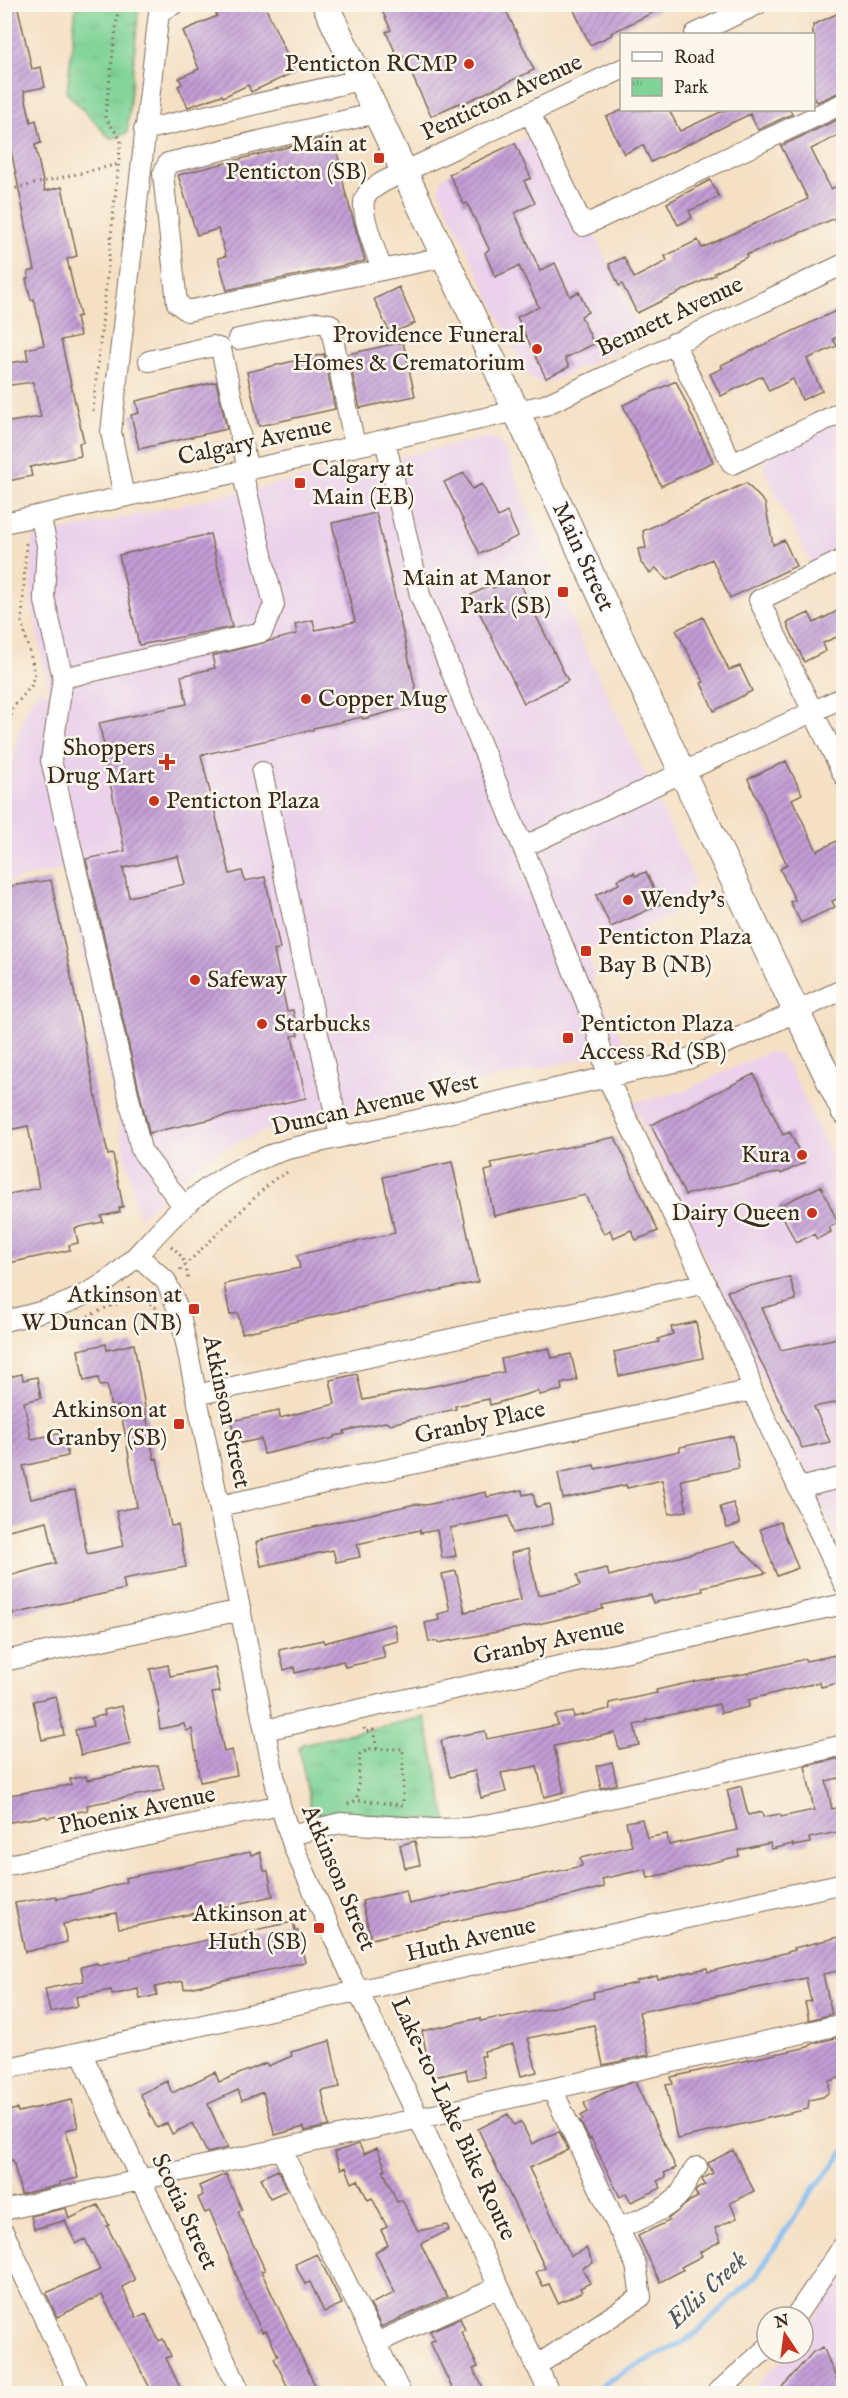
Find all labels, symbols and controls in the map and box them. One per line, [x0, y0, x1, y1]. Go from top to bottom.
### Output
legend [620, 33, 815, 111]
street label: Penticton Avenue [416, 47, 588, 149]
text: Road [674, 47, 715, 70]
place label: Penticton RCMP [284, 49, 457, 80]
marker: Penticton RCMP [462, 57, 476, 71]
text: Park [674, 77, 709, 100]
place label: Main at Penticton (SB) [225, 129, 367, 188]
marker: Main at Penticton (SB) [372, 151, 386, 165]
street label: Bennett Avenue [592, 269, 748, 365]
place label: Providence Funeral Homes & Crematorium [293, 320, 525, 379]
marker: Providence Funeral Homes & Crematorium [530, 342, 544, 356]
street label: Calgary Avenue [175, 411, 335, 473]
place label: Calgary at Main (EB) [312, 454, 414, 513]
marker: Calgary at Main (EB) [293, 476, 307, 490]
street label: Main Street [545, 497, 622, 616]
place label: Main at Manor Park (SB) [402, 563, 551, 622]
marker: Main at Manor Park (SB) [556, 585, 570, 599]
place label: Copper Mug [318, 684, 448, 715]
marker: Copper Mug [299, 692, 313, 706]
place label: Shoppers Drug Mart [46, 733, 155, 792]
marker: Shoppers Drug Mart [160, 755, 174, 769]
place label: Penticton Plaza [166, 786, 320, 817]
marker: Penticton Plaza [147, 794, 161, 808]
place label: Wendy's [640, 885, 725, 916]
marker: Wendy's [621, 893, 635, 907]
place label: Penticton Plaza Bay B (NB) [598, 922, 752, 981]
marker: Penticton Plaza Bay B (NB) [579, 944, 593, 958]
place label: Safeway [207, 965, 287, 996]
marker: Safeway [188, 973, 202, 987]
place label: Starbucks [274, 1009, 370, 1040]
place label: Penticton Plaza Access Rd (SB) [579, 1009, 734, 1068]
marker: Starbucks [255, 1017, 269, 1031]
marker: Penticton Plaza Access Rd (SB) [561, 1031, 575, 1045]
street label: Duncan Avenue West [269, 1066, 481, 1144]
place label: Kura [741, 1140, 791, 1171]
marker: Kura [795, 1148, 809, 1162]
place label: Dairy Queen [671, 1198, 800, 1229]
marker: Dairy Queen [805, 1206, 819, 1220]
place label: Atkinson at W Duncan (NB) [21, 1280, 182, 1339]
marker: Atkinson at W Duncan (NB) [187, 1302, 201, 1316]
street label: Atkinson Street [194, 1332, 257, 1491]
street label: Granby Place [412, 1394, 548, 1452]
place label: Atkinson at Granby (SB) [46, 1395, 167, 1454]
marker: Atkinson at Granby (SB) [172, 1417, 186, 1431]
street label: Granby Avenue [470, 1611, 628, 1673]
street label: Phoenix Avenue [56, 1779, 218, 1843]
street label: Atkinson Street [293, 1799, 383, 1956]
place label: Atkinson at Huth (SB) [192, 1899, 307, 1958]
street label: Huth Avenue [403, 1910, 539, 1970]
marker: Atkinson at Huth (SB) [312, 1921, 326, 1935]
street label: Lake-to-Lake Bike Route [383, 1992, 523, 2246]
street label: Scotia Street [143, 2149, 225, 2275]
water label: Ellis Creek [659, 2244, 755, 2336]
north arrow [755, 2305, 815, 2365]
text: N [772, 2311, 791, 2334]

